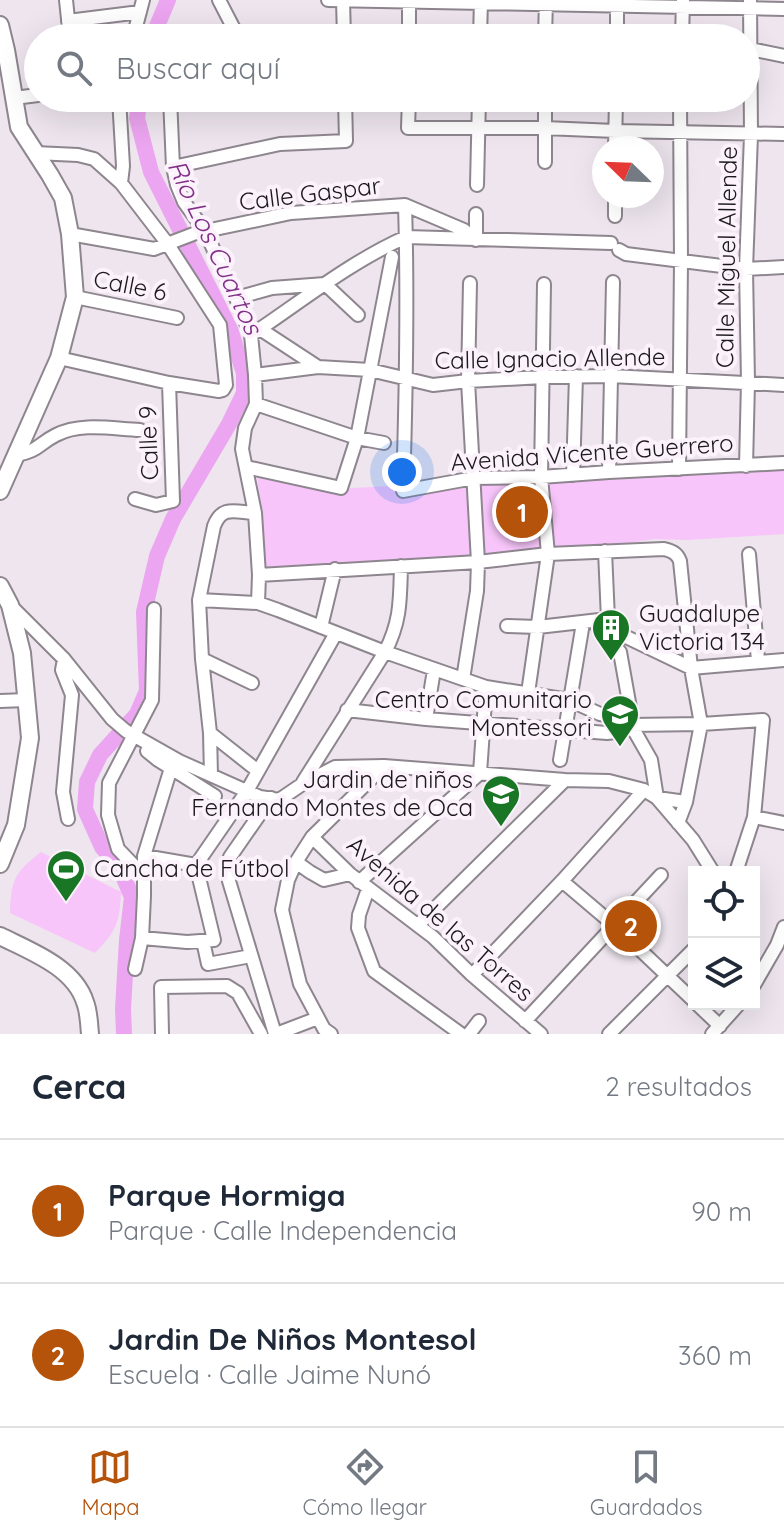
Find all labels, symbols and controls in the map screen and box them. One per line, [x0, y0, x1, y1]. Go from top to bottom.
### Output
search box [24, 24, 760, 112]
icon: search [52, 46, 96, 90]
text: Buscar aquí [116, 49, 280, 87]
north arrow [592, 136, 664, 208]
street label: Calle Miguel Allende [709, 146, 743, 368]
water label: Río Los Cuartos [161, 154, 271, 341]
street label: Calle Gaspar [237, 169, 382, 217]
street label: Calle 6 [91, 263, 169, 307]
street label: Calle Ignacio Allende [434, 341, 666, 375]
street label: Calle 9 [132, 405, 164, 481]
street label: Avenida Vicente Guerrero [450, 427, 734, 477]
your location [382, 452, 422, 492]
pin: 1 [496, 482, 548, 542]
place label: Guadalupe Victoria 134 [639, 598, 765, 656]
building icon: Guadalupe Victoria 134 [590, 607, 632, 662]
place label: Centro Comunitario Montessori [375, 684, 592, 742]
school or university icon: Centro Comunitario Montessori [599, 693, 641, 748]
place label: Jardin de niños Fernando Montes de Oca [191, 764, 473, 822]
school or university icon: Jardin de niños Fernando Montes de Oca [480, 773, 522, 828]
street label: Avenida de las Torres [341, 829, 540, 1007]
sports icon: Cancha de Fútbol [45, 848, 87, 903]
place label: Cancha de Fútbol [94, 853, 289, 883]
map controls [688, 866, 760, 1010]
button: locate [688, 866, 760, 938]
pin: 2 [605, 896, 657, 956]
button: layers [688, 938, 760, 1010]
text: Cerca [32, 1065, 126, 1108]
text: 2 resultados [605, 1070, 752, 1103]
text: Parque Hormiga [108, 1176, 346, 1214]
text: 1 [53, 1195, 63, 1228]
text: 90 m [691, 1195, 752, 1228]
text: Parque · Calle Independencia [108, 1214, 457, 1247]
text: Jardin De Niños Montesol [108, 1320, 477, 1358]
text: 2 [51, 1339, 65, 1372]
text: 360 m [678, 1339, 752, 1372]
text: Escuela · Calle Jaime Nunó [108, 1358, 431, 1391]
tab: Mapa [81, 1445, 140, 1521]
tab: Cómo llegar [302, 1445, 427, 1521]
tab: Guardados [590, 1445, 703, 1521]

